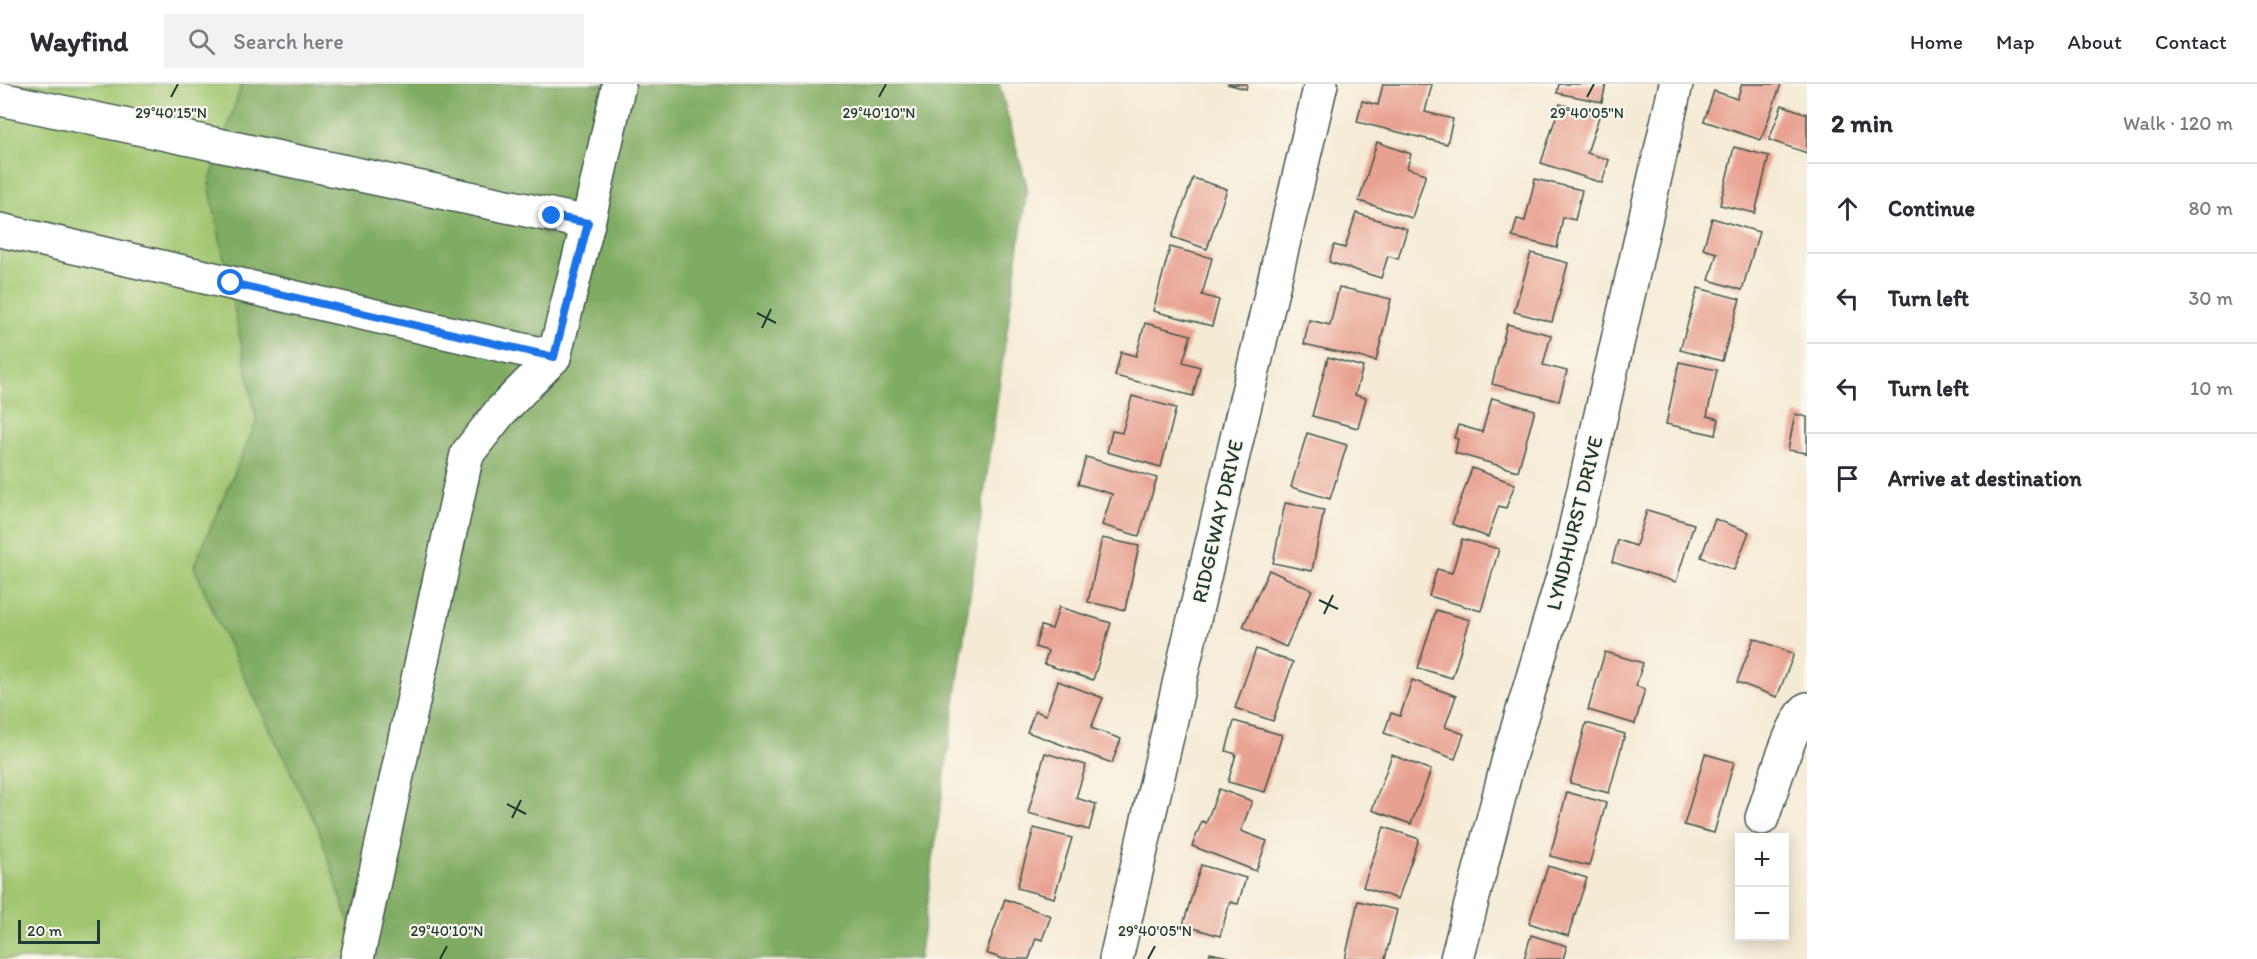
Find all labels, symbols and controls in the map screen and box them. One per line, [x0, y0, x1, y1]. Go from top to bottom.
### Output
search box [164, 14, 584, 68]
text: Wayfind [30, 24, 128, 58]
icon: search [185, 25, 218, 58]
text: Search here [233, 28, 344, 55]
text: Home [1910, 29, 1963, 54]
text: Map [1996, 29, 2035, 54]
text: About [2068, 29, 2122, 54]
text: Contact [2155, 29, 2227, 54]
text: 29°40'15"N [135, 104, 207, 122]
text: 29°40'10"N [842, 104, 916, 122]
text: 29°40'05"N [1550, 104, 1624, 122]
text: 2 min [1831, 107, 1893, 139]
text: Walk · 120 m [2123, 111, 2233, 135]
icon: ahead [1831, 192, 1864, 225]
text: Continue [1888, 195, 1975, 222]
text: 80 m [2188, 196, 2233, 220]
route end [538, 202, 564, 228]
route start [217, 269, 243, 295]
icon: left [1831, 282, 1864, 315]
text: Turn left [1888, 285, 1969, 312]
text: 30 m [2188, 286, 2233, 310]
icon: left [1831, 372, 1864, 405]
text: Turn left [1888, 375, 1969, 402]
text: 10 m [2190, 376, 2233, 400]
street label: LYNDHURST DRIVE [1540, 433, 1608, 613]
street label: RIDGEWAY DRIVE [1186, 437, 1248, 605]
icon: arrive [1831, 462, 1864, 495]
text: Arrive at destination [1888, 465, 2082, 492]
map controls [1735, 833, 1789, 941]
button: + [1735, 833, 1789, 887]
button: − [1735, 887, 1789, 941]
scale bar [18, 917, 100, 944]
text: 20 m [27, 921, 62, 940]
text: 29°40'10"N [410, 922, 484, 940]
text: 29°40'05"N [1118, 922, 1192, 940]

